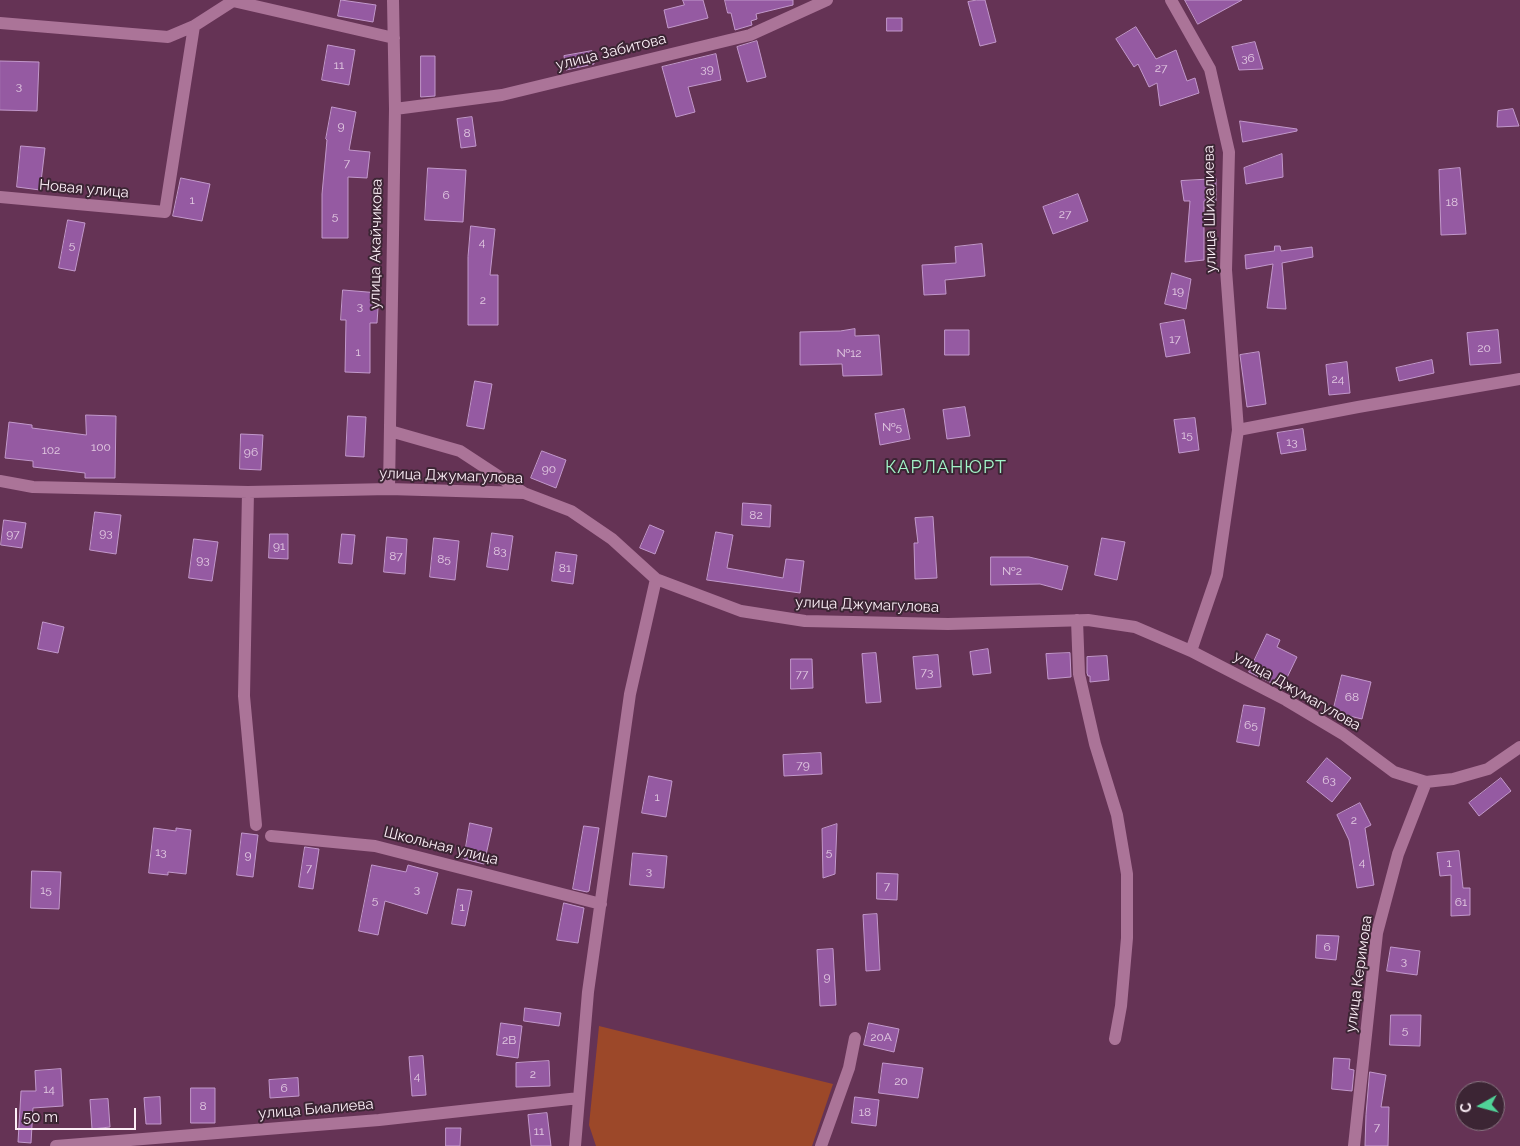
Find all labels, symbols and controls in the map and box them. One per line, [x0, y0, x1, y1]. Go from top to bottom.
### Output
street label: улица Забитова [554, 30, 668, 74]
house number: 36 [1241, 51, 1255, 65]
house number: 11 [334, 58, 344, 72]
house number: 27 [1155, 61, 1167, 75]
house number: 39 [700, 62, 714, 76]
house number: 3 [16, 79, 22, 93]
house number: 9 [337, 119, 345, 133]
house number: 8 [463, 126, 471, 140]
street label: улица Шихалиева [1200, 145, 1220, 273]
house number: 7 [344, 156, 350, 170]
street label: Новая улица [38, 176, 130, 202]
street label: улица Акайчикова [366, 179, 386, 309]
house number: 6 [442, 188, 450, 202]
house number: 1 [189, 193, 195, 207]
house number: 18 [1446, 195, 1458, 209]
house number: 27 [1059, 207, 1071, 221]
house number: 5 [332, 209, 338, 223]
house number: 4 [479, 235, 485, 249]
house number: 5 [69, 238, 75, 252]
house number: 19 [1172, 284, 1184, 298]
house number: 2 [480, 293, 486, 307]
house number: 3 [357, 299, 363, 313]
house number: 17 [1169, 332, 1181, 346]
house number: 20 [1477, 341, 1491, 355]
house number: 1 [355, 345, 361, 359]
house number: №12 [836, 346, 862, 360]
house number: 24 [1332, 372, 1344, 386]
house number: №5 [882, 420, 902, 434]
house number: 15 [1181, 428, 1193, 442]
house number: 13 [1286, 435, 1298, 449]
house number: 100 [91, 440, 111, 454]
house number: 102 [42, 443, 60, 457]
house number: 96 [244, 445, 258, 459]
district label: КАРЛАНЮРТ [884, 457, 1008, 479]
house number: 90 [542, 462, 556, 476]
street label: улица Джумагулова [379, 464, 523, 488]
house number: 82 [749, 508, 763, 522]
house number: 93 [99, 526, 113, 540]
house number: 97 [6, 527, 20, 541]
house number: 91 [273, 539, 285, 553]
house number: 83 [493, 544, 507, 558]
house number: 87 [389, 549, 403, 563]
house number: 85 [437, 552, 451, 566]
house number: 93 [196, 553, 210, 567]
house number: 81 [559, 561, 571, 575]
house number: №2 [1002, 564, 1022, 578]
street label: улица Джумагулова [795, 593, 939, 617]
street label: улица Джумагулова [1230, 647, 1364, 735]
house number: 73 [921, 665, 933, 679]
house number: 77 [796, 667, 808, 681]
house number: 68 [1345, 690, 1359, 704]
house number: 65 [1244, 718, 1258, 732]
house number: 79 [796, 758, 810, 772]
house number: 63 [1322, 773, 1336, 787]
house number: 1 [654, 790, 660, 804]
house number: 2 [1351, 813, 1357, 827]
street label: Школьная улица [382, 823, 500, 869]
house number: 13 [155, 845, 167, 859]
house number: 5 [826, 845, 832, 859]
house number: 9 [244, 848, 252, 862]
house number: 4 [1359, 855, 1365, 869]
house number: 1 [1446, 856, 1452, 870]
house number: 7 [306, 861, 312, 875]
house number: 3 [646, 864, 652, 878]
house number: 7 [884, 879, 890, 893]
house number: 3 [414, 882, 420, 896]
house number: 15 [40, 883, 52, 897]
house number: 5 [372, 893, 378, 907]
house number: 61 [1455, 895, 1467, 909]
house number: 1 [459, 900, 465, 914]
street label: улица Керимова [1342, 914, 1376, 1034]
house number: 6 [1323, 940, 1331, 954]
house number: 3 [1401, 954, 1407, 968]
house number: 9 [823, 970, 831, 984]
house number: 5 [1402, 1023, 1408, 1037]
house number: 20А [870, 1030, 892, 1044]
house number: 2В [502, 1033, 516, 1047]
house number: 2 [530, 1067, 536, 1081]
house number: 4 [414, 1069, 420, 1083]
house number: 20 [894, 1074, 908, 1088]
house number: 6 [280, 1081, 288, 1095]
north arrow [1455, 1081, 1505, 1131]
house number: 14 [43, 1082, 55, 1096]
street label: улица Биалиева [258, 1095, 374, 1123]
scale bar [18, 1098, 139, 1130]
house number: 8 [199, 1099, 207, 1113]
text: С [1458, 1102, 1475, 1113]
house number: 18 [859, 1105, 871, 1119]
text: 50 m [23, 1108, 58, 1126]
house number: 7 [1374, 1120, 1380, 1134]
house number: 11 [534, 1124, 544, 1138]

